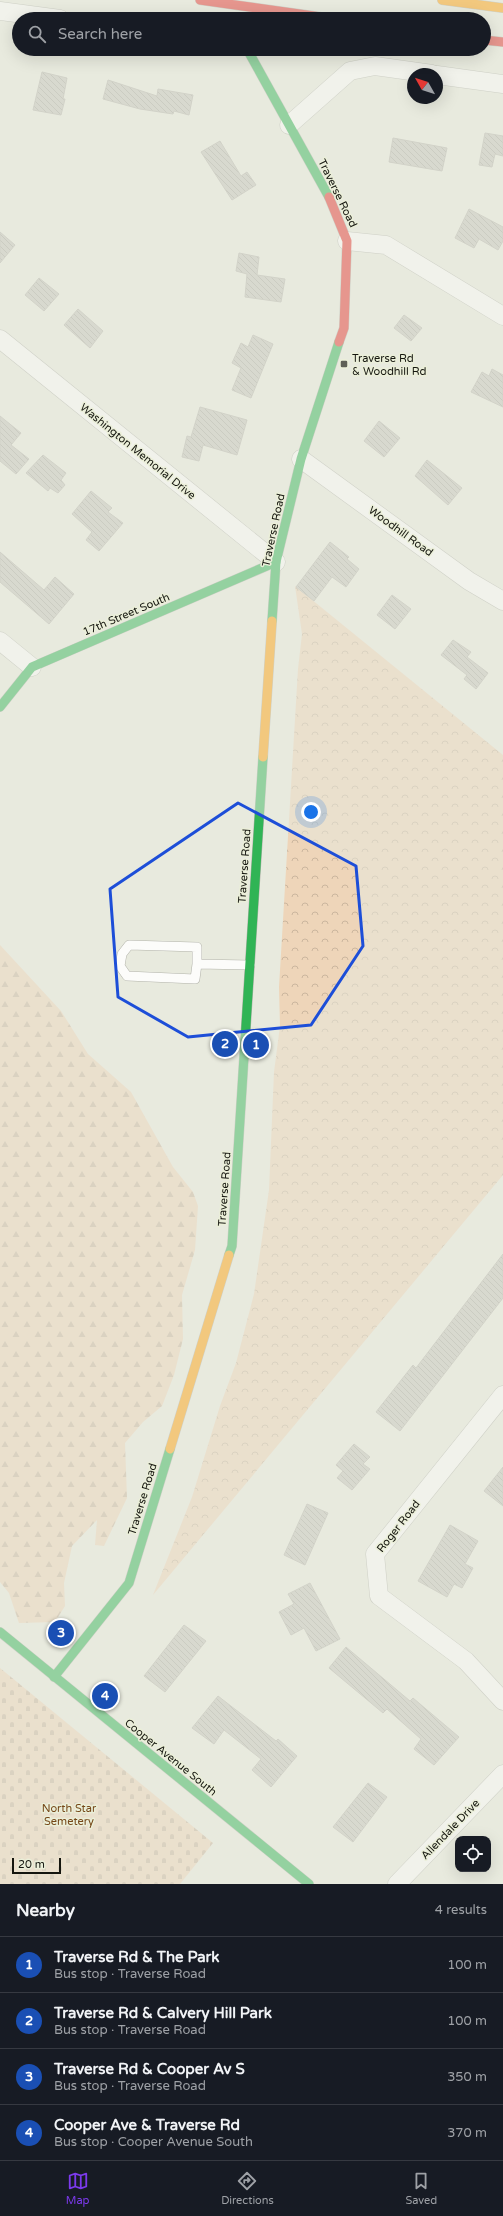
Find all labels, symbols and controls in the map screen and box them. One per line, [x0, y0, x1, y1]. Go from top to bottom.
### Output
search box [12, 12, 491, 56]
icon: search [26, 23, 48, 45]
text: Search here [58, 25, 142, 43]
north arrow [407, 68, 443, 104]
street label: Traverse Road [315, 157, 360, 230]
place label: Traverse Rd & Woodhill Rd [352, 352, 426, 378]
marker: Traverse Rd & Woodhill Rd [339, 359, 349, 369]
street label: Washington Memorial Drive [77, 401, 198, 502]
street label: Traverse Road [259, 492, 288, 568]
street label: Woodhill Road [366, 504, 435, 559]
street label: 17th Street South [81, 590, 172, 639]
your location [301, 802, 321, 822]
street label: Traverse Road [235, 828, 254, 904]
pin: 2 [212, 1029, 238, 1059]
pin: 1 [243, 1030, 269, 1060]
street label: Traverse Road [215, 1151, 234, 1227]
street label: Traverse Road [125, 1462, 160, 1537]
street label: Roger Road [374, 1498, 423, 1555]
pin: 3 [48, 1618, 74, 1648]
pin: 4 [92, 1681, 118, 1711]
street label: Cooper Avenue South [122, 1716, 219, 1798]
street label: Allendale Drive [418, 1797, 482, 1862]
park label: North Star Semetery [42, 1802, 97, 1828]
map controls [455, 1836, 491, 1872]
button: locate [455, 1836, 491, 1872]
scale bar [12, 1856, 61, 1875]
text: 20 m [18, 1858, 45, 1871]
text: Nearby [16, 1900, 75, 1921]
text: 4 results [435, 1902, 487, 1918]
text: Traverse Rd & The Park [54, 1948, 219, 1966]
text: 1 [25, 1957, 33, 1973]
text: 100 m [447, 1957, 487, 1973]
text: Bus stop · Traverse Road [54, 1966, 206, 1982]
text: Traverse Rd & Calvery Hill Park [54, 2004, 272, 2022]
text: 2 [25, 2013, 33, 2029]
text: 100 m [447, 2013, 487, 2029]
text: Bus stop · Traverse Road [54, 2022, 206, 2038]
text: Traverse Rd & Cooper Av S [54, 2060, 245, 2078]
text: 3 [25, 2069, 33, 2085]
text: 350 m [447, 2069, 487, 2085]
text: Bus stop · Traverse Road [54, 2078, 206, 2094]
text: Cooper Ave & Traverse Rd [54, 2116, 240, 2134]
text: 4 [25, 2125, 33, 2141]
text: 370 m [447, 2125, 487, 2141]
text: Bus stop · Cooper Avenue South [54, 2134, 253, 2150]
tab: Map [66, 2170, 90, 2207]
tab: Directions [221, 2170, 274, 2207]
tab: Saved [405, 2170, 437, 2207]

